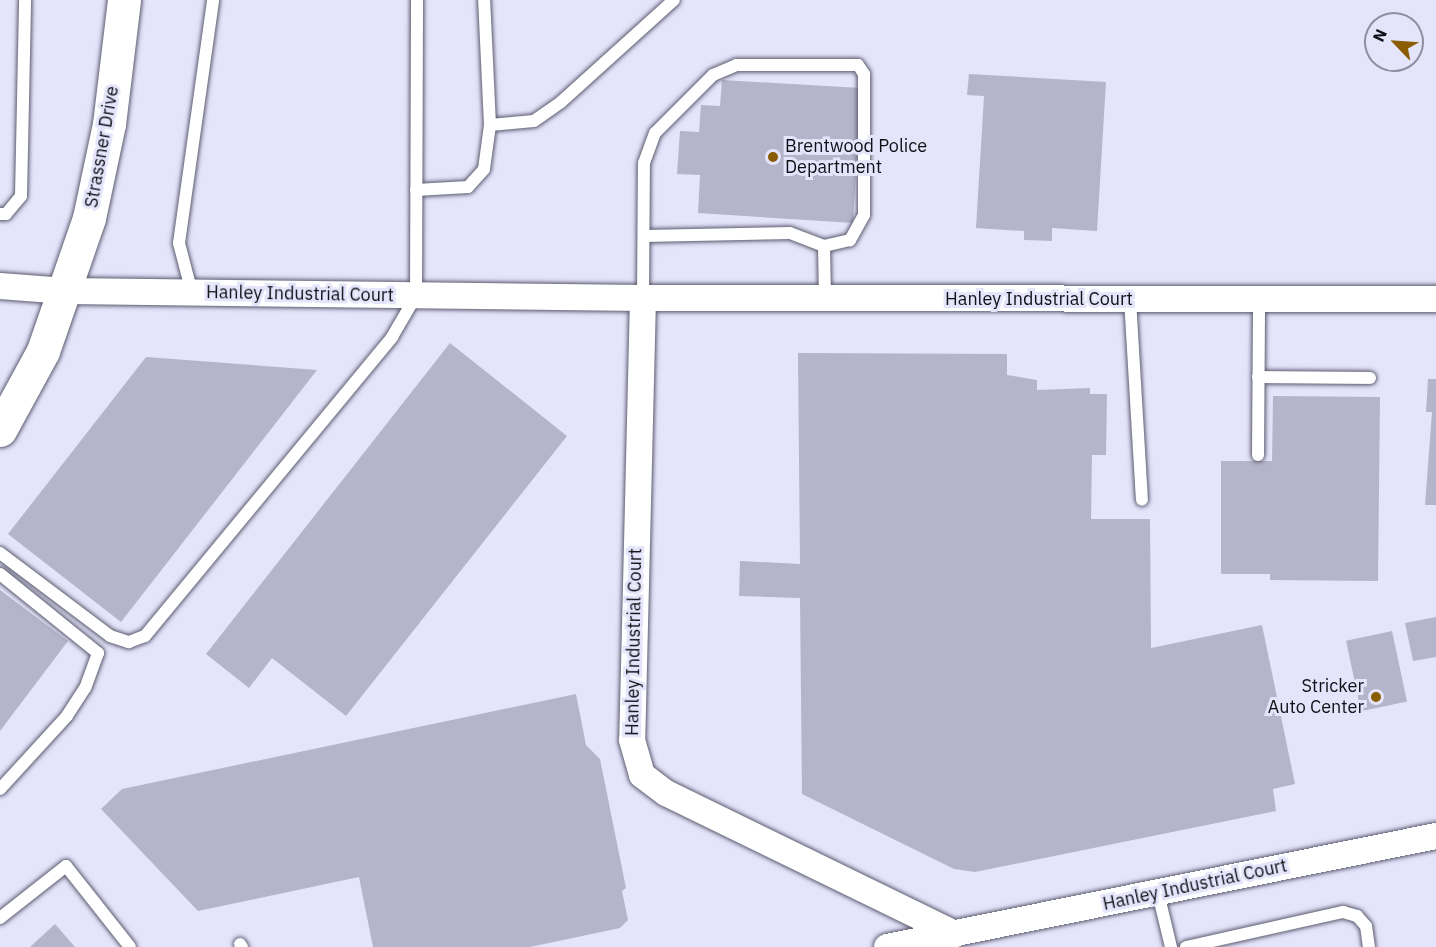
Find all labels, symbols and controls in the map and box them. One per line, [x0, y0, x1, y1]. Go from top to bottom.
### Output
north arrow [1364, 12, 1424, 72]
text: N [1368, 26, 1391, 45]
street label: Strassner Drive [81, 85, 123, 209]
place label: Brentwood Police Department [785, 136, 927, 178]
marker: Brentwood Police Department [766, 150, 780, 164]
street label: Hanley Industrial Court [206, 282, 394, 306]
street label: Hanley Industrial Court [945, 288, 1133, 310]
street label: Hanley Industrial Court [622, 548, 646, 736]
place label: Stricker Auto Center [1268, 676, 1364, 718]
marker: Stricker Auto Center [1369, 690, 1383, 704]
street label: Hanley Industrial Court [1101, 855, 1289, 915]

